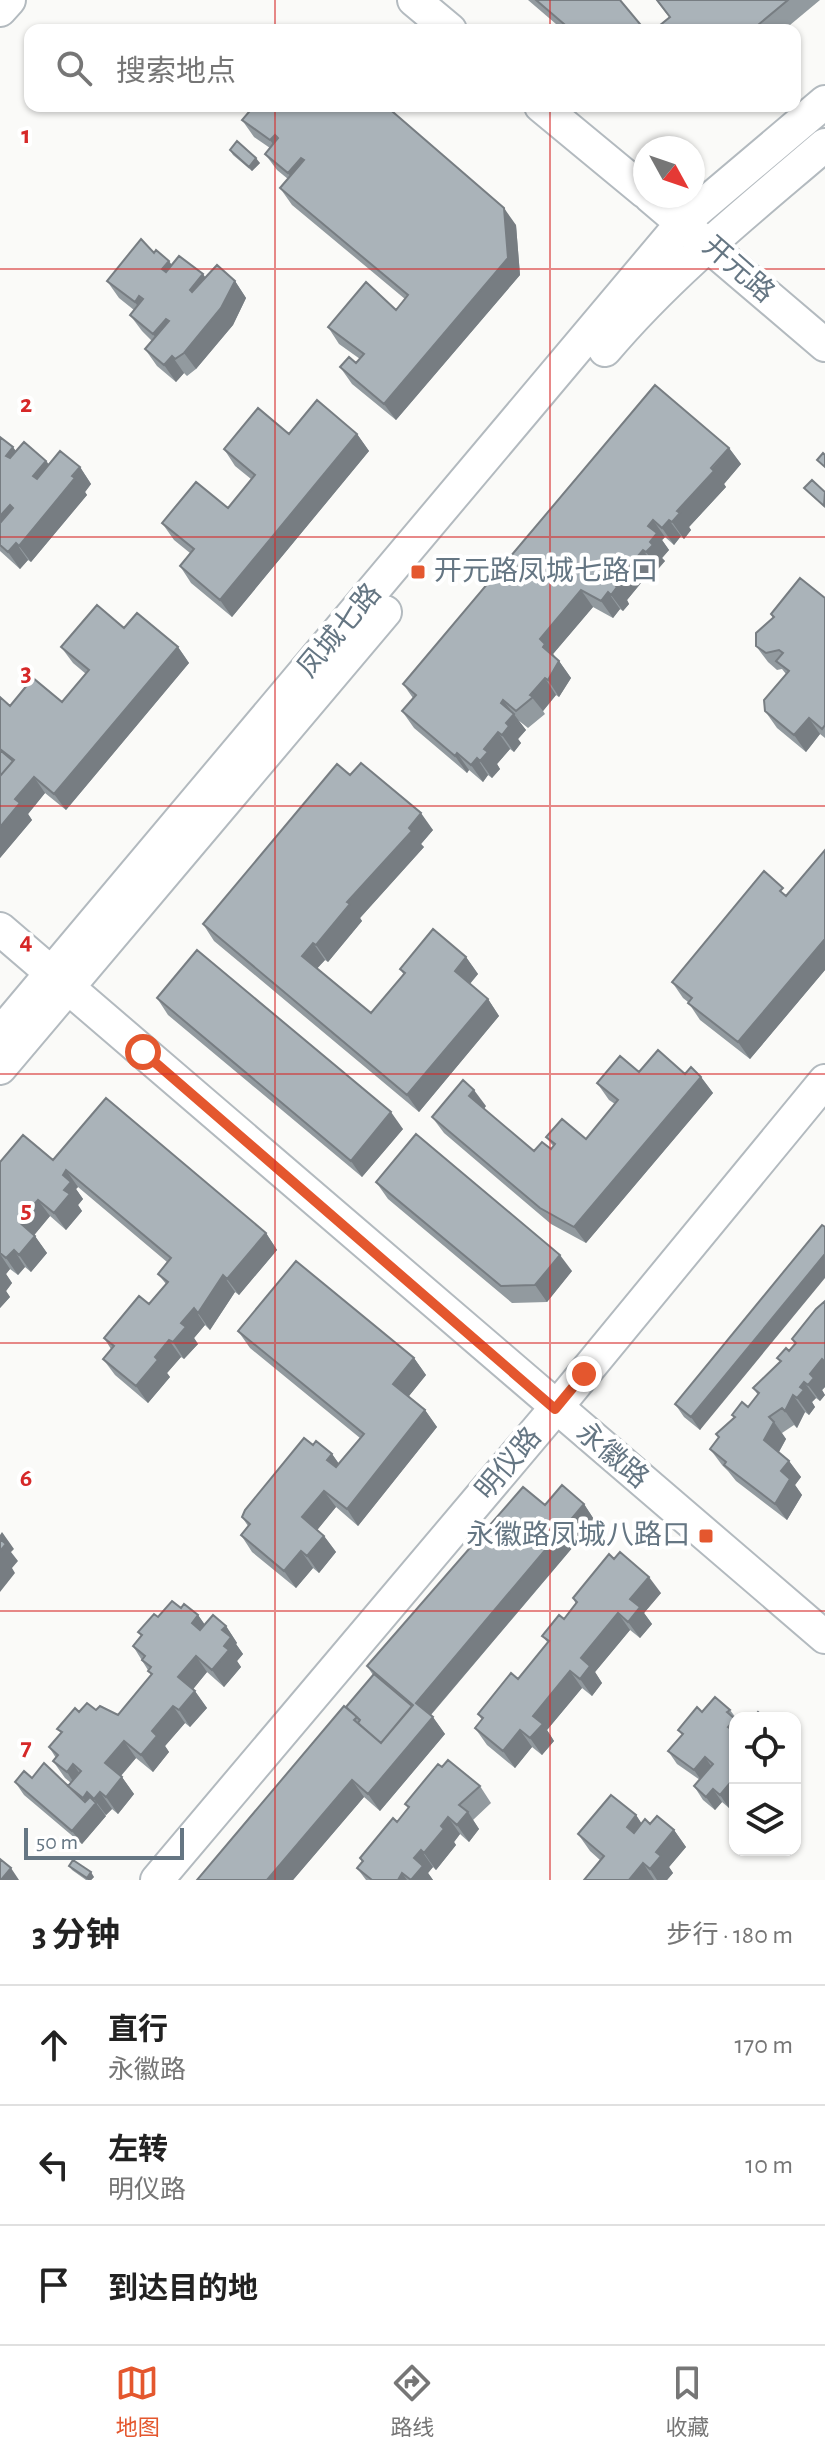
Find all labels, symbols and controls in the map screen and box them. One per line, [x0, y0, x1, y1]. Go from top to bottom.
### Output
search box [24, 24, 801, 112]
icon: search [52, 46, 96, 90]
text: 搜索地点 [116, 57, 236, 87]
text: 1 [21, 122, 31, 148]
north arrow [633, 136, 705, 208]
street label: 开元路 [697, 230, 780, 308]
text: 2 [20, 391, 32, 417]
place label: 开元路凤城七路口 [434, 556, 658, 586]
marker: 开元路凤城七路口 [409, 563, 427, 581]
street label: 凤城七路 [292, 578, 387, 683]
text: 3 [20, 660, 32, 686]
text: 4 [19, 928, 33, 954]
route start [125, 1034, 161, 1070]
text: 5 [20, 1197, 32, 1223]
route end [566, 1356, 602, 1392]
street label: 永徽路 [571, 1417, 654, 1494]
street label: 明仪路 [470, 1422, 547, 1505]
text: 6 [20, 1465, 32, 1491]
place label: 永徽路凤城八路口 [466, 1520, 690, 1550]
marker: 永徽路凤城八路口 [697, 1527, 715, 1545]
map controls [729, 1712, 801, 1856]
button: locate [729, 1712, 801, 1784]
text: 7 [20, 1734, 32, 1760]
button: layers [729, 1784, 801, 1856]
scale bar [24, 1824, 184, 1860]
text: 50 m [36, 1831, 78, 1853]
text: 3 分钟 [32, 1919, 120, 1953]
text: 步行 · 180 m [666, 1922, 793, 1948]
text: 直行 [108, 2015, 168, 2045]
icon: ahead [32, 2023, 76, 2067]
text: 170 m [734, 2032, 793, 2058]
text: 永徽路 [108, 2057, 186, 2083]
text: 左转 [108, 2135, 168, 2165]
icon: left [32, 2143, 76, 2187]
text: 10 m [745, 2152, 793, 2178]
text: 明仪路 [108, 2177, 186, 2203]
icon: arrive [32, 2263, 76, 2307]
text: 到达目的地 [108, 2274, 258, 2304]
tab: 地图 [115, 2361, 160, 2441]
tab: 路线 [390, 2361, 435, 2441]
tab: 收藏 [665, 2361, 710, 2441]

